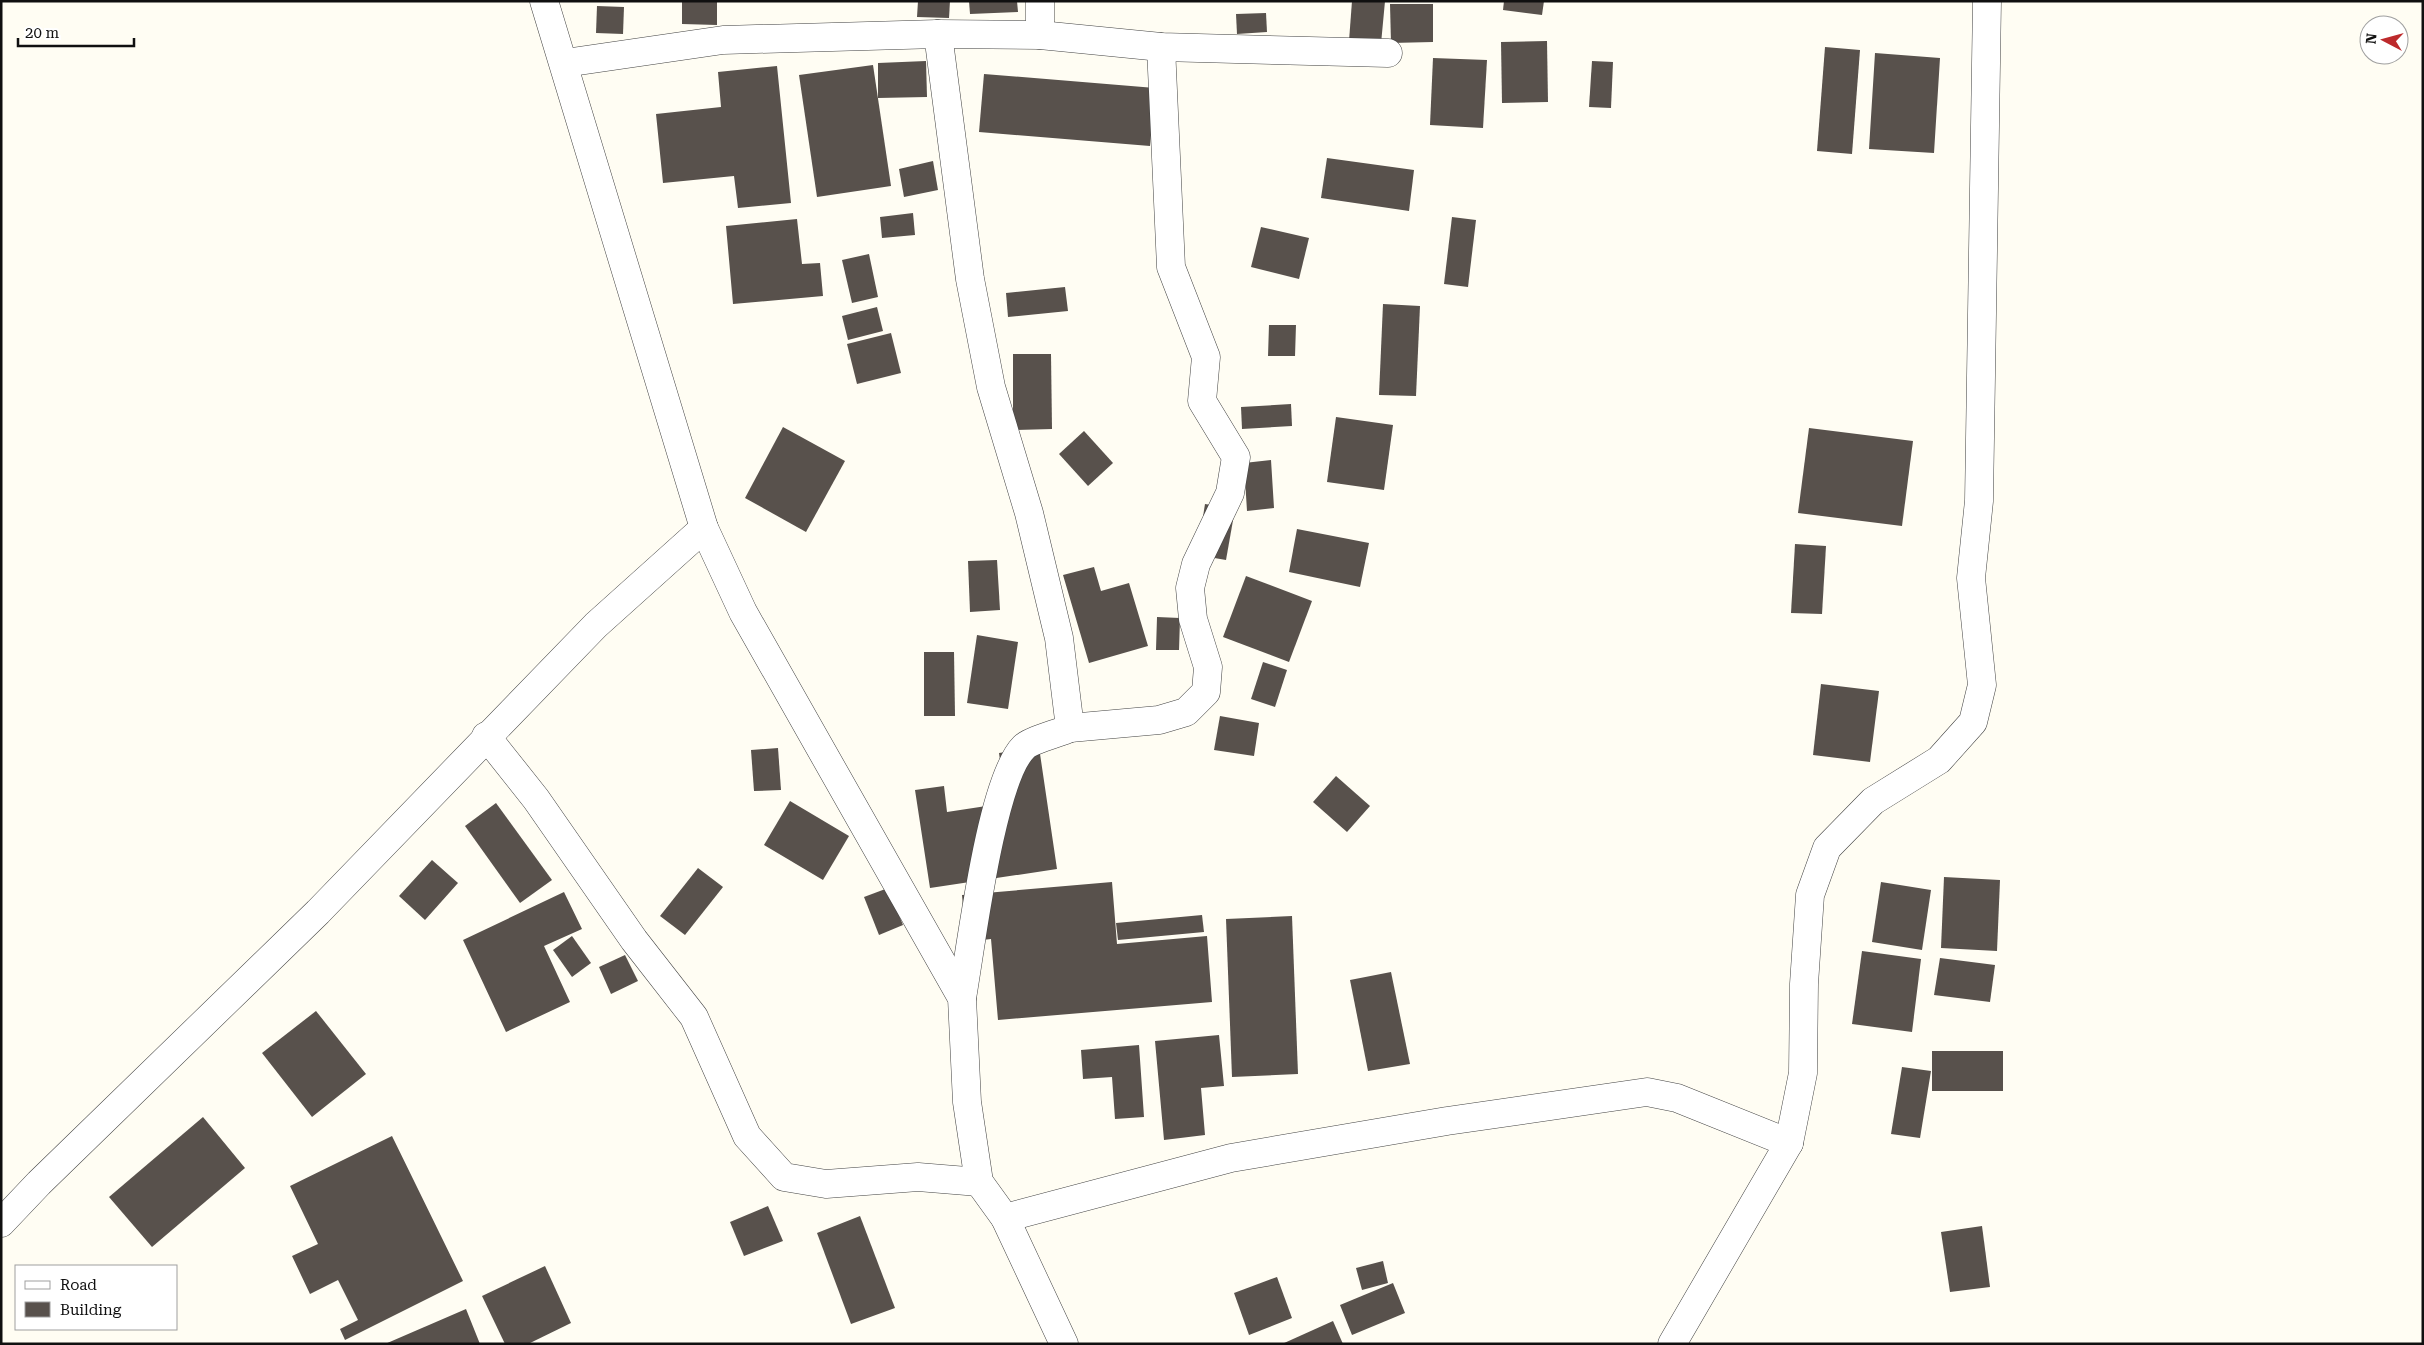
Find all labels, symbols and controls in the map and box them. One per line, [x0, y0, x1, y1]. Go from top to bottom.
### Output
scale bar [18, 15, 134, 47]
north arrow [2359, 15, 2409, 65]
text: 20 m [25, 24, 60, 42]
text: N [2363, 32, 2380, 45]
legend [15, 1265, 178, 1330]
text: Road [60, 1276, 97, 1294]
text: Building [60, 1301, 122, 1319]

